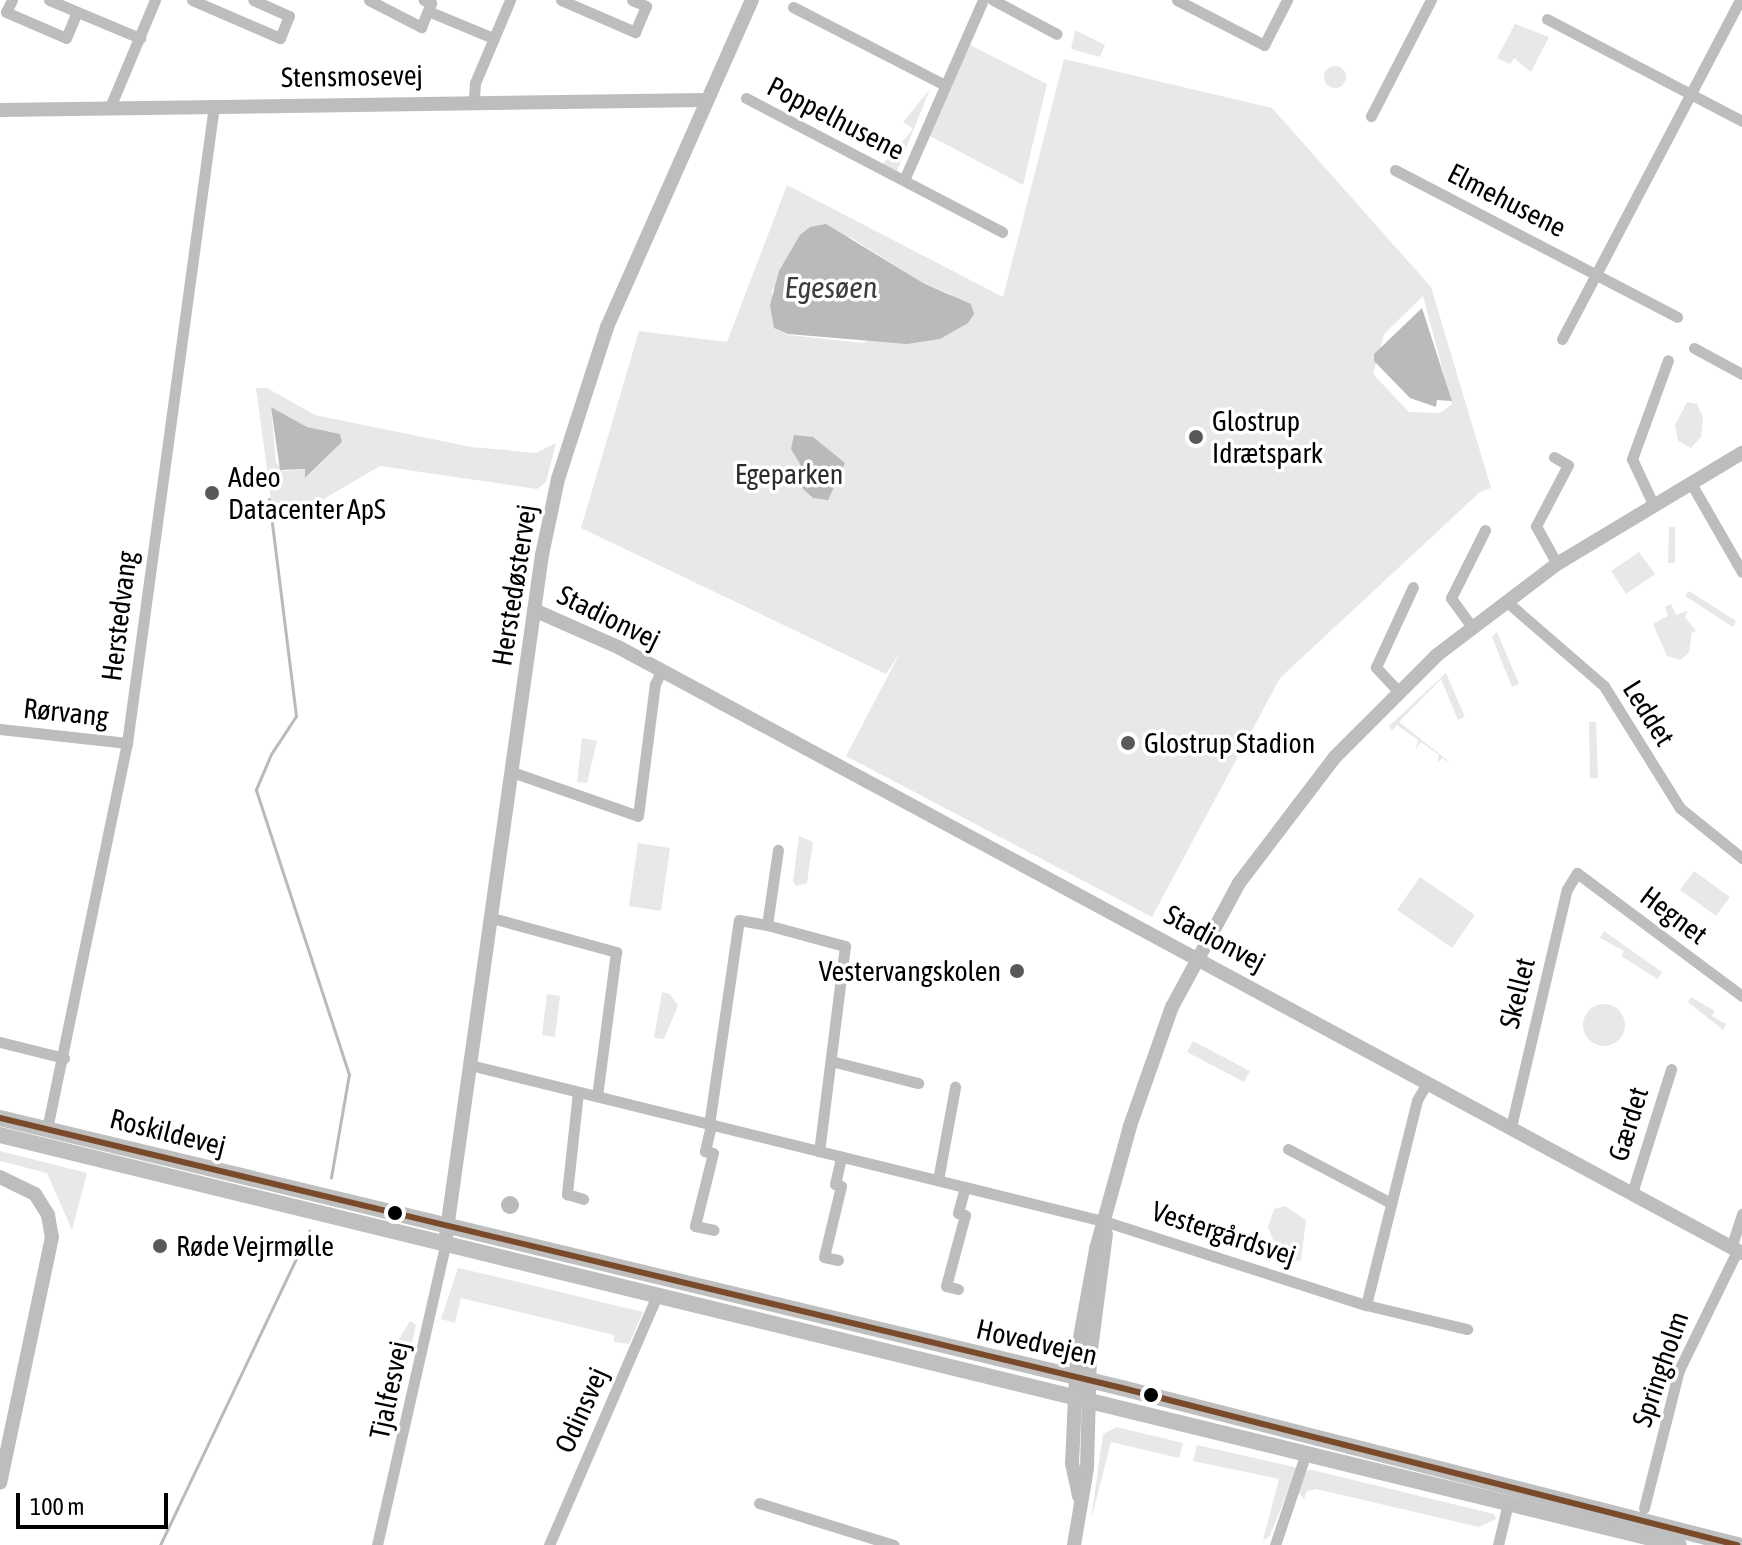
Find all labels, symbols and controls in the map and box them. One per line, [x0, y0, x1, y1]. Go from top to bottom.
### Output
street label: Stensmosevej [281, 58, 423, 94]
street label: Poppelhusene [762, 69, 910, 167]
street label: Elmehusene [1442, 156, 1572, 244]
water label: Egesøen [785, 269, 877, 305]
place label: Glostrup Idrætspark [1212, 404, 1323, 470]
marker: Glostrup Idrætspark [1187, 428, 1205, 446]
park label: Egeparken [735, 457, 843, 491]
place label: Adeo Datacenter ApS [228, 460, 386, 526]
marker: Adeo Datacenter ApS [203, 484, 221, 502]
street label: Herstedøstervej [485, 502, 543, 668]
street label: Herstedvang [94, 549, 144, 683]
street label: Stadionvej [552, 578, 666, 656]
street label: Leddet [1616, 674, 1682, 752]
street label: Rørvang [22, 691, 110, 733]
place label: Glostrup Stadion [1144, 726, 1315, 760]
marker: Glostrup Stadion [1119, 734, 1137, 752]
street label: Hegnet [1634, 879, 1714, 951]
street label: Stadionvej [1159, 897, 1271, 979]
place label: Vestervangskolen [819, 954, 1001, 988]
street label: Skellet [1492, 954, 1542, 1032]
marker: Vestervangskolen [1008, 962, 1026, 980]
street label: Gærdet [1601, 1083, 1655, 1165]
street label: Roskildevej [107, 1101, 229, 1163]
street label: Vestergårdsvej [1148, 1194, 1300, 1272]
unlabelled marker [387, 1205, 403, 1221]
place label: Røde Vejrmølle [176, 1229, 334, 1263]
marker: Røde Vejrmølle [151, 1237, 169, 1255]
street label: Springholm [1625, 1307, 1695, 1431]
street label: Hovedvejen [973, 1312, 1101, 1372]
street label: Tjalfesvej [362, 1338, 416, 1442]
street label: Odinsvej [547, 1362, 615, 1458]
unlabelled marker [1143, 1387, 1159, 1403]
scale bar [20, 1477, 172, 1527]
text: 100 m [30, 1493, 84, 1520]

